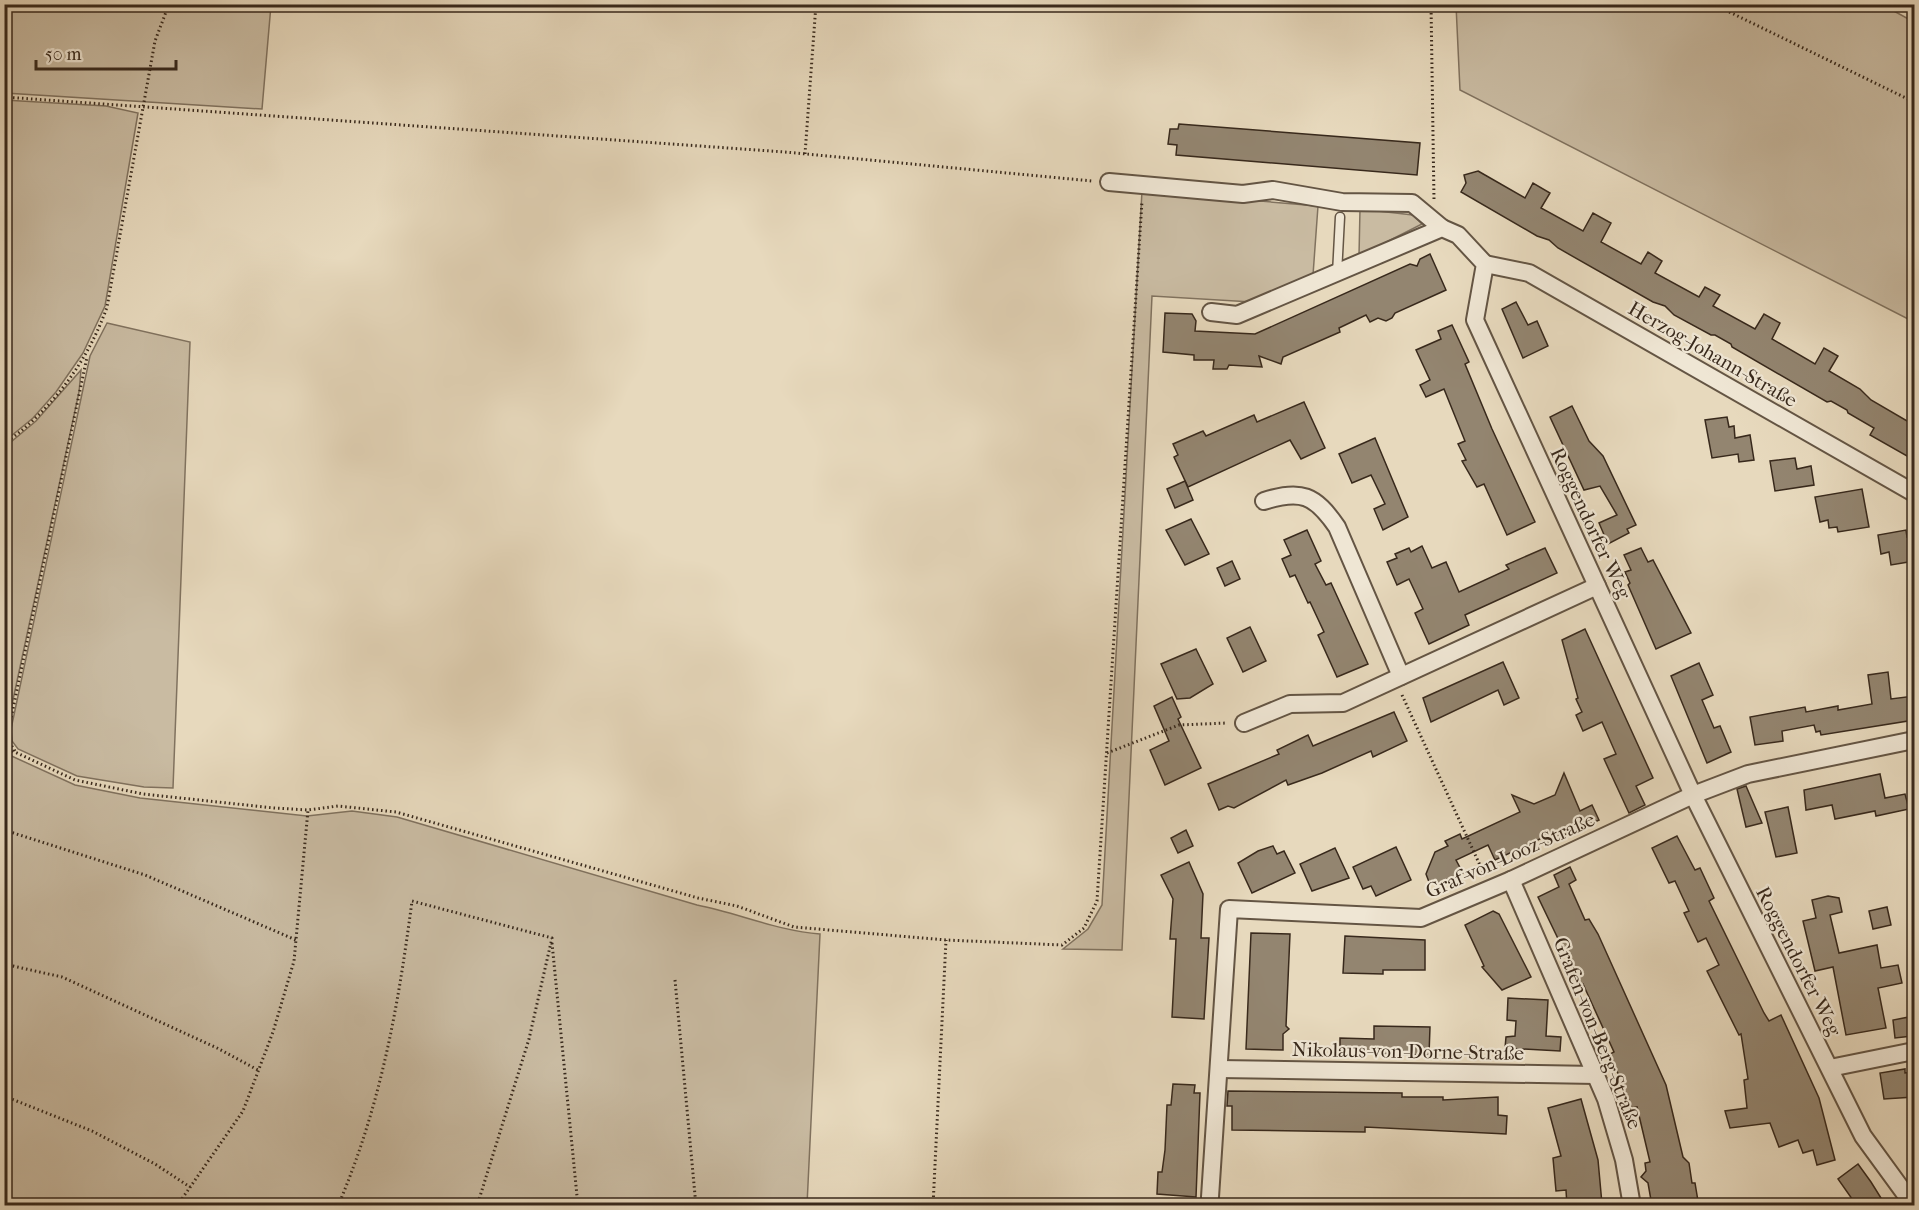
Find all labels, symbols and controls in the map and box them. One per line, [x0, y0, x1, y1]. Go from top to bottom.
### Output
scale bar [36, 33, 176, 71]
text: 50 m [45, 44, 82, 65]
street label: Herzog-Johann-Straße [1624, 297, 1801, 412]
street label: Roggendorfer Weg [1545, 444, 1636, 603]
street label: Graf-von-Looz-Straße [1422, 808, 1598, 903]
street label: Roggendorfer Weg [1751, 883, 1846, 1040]
street label: Grafen-von-Berg-Straße [1549, 934, 1647, 1132]
street label: Nikolaus-von-Dorne-Straße [1292, 1038, 1524, 1065]

